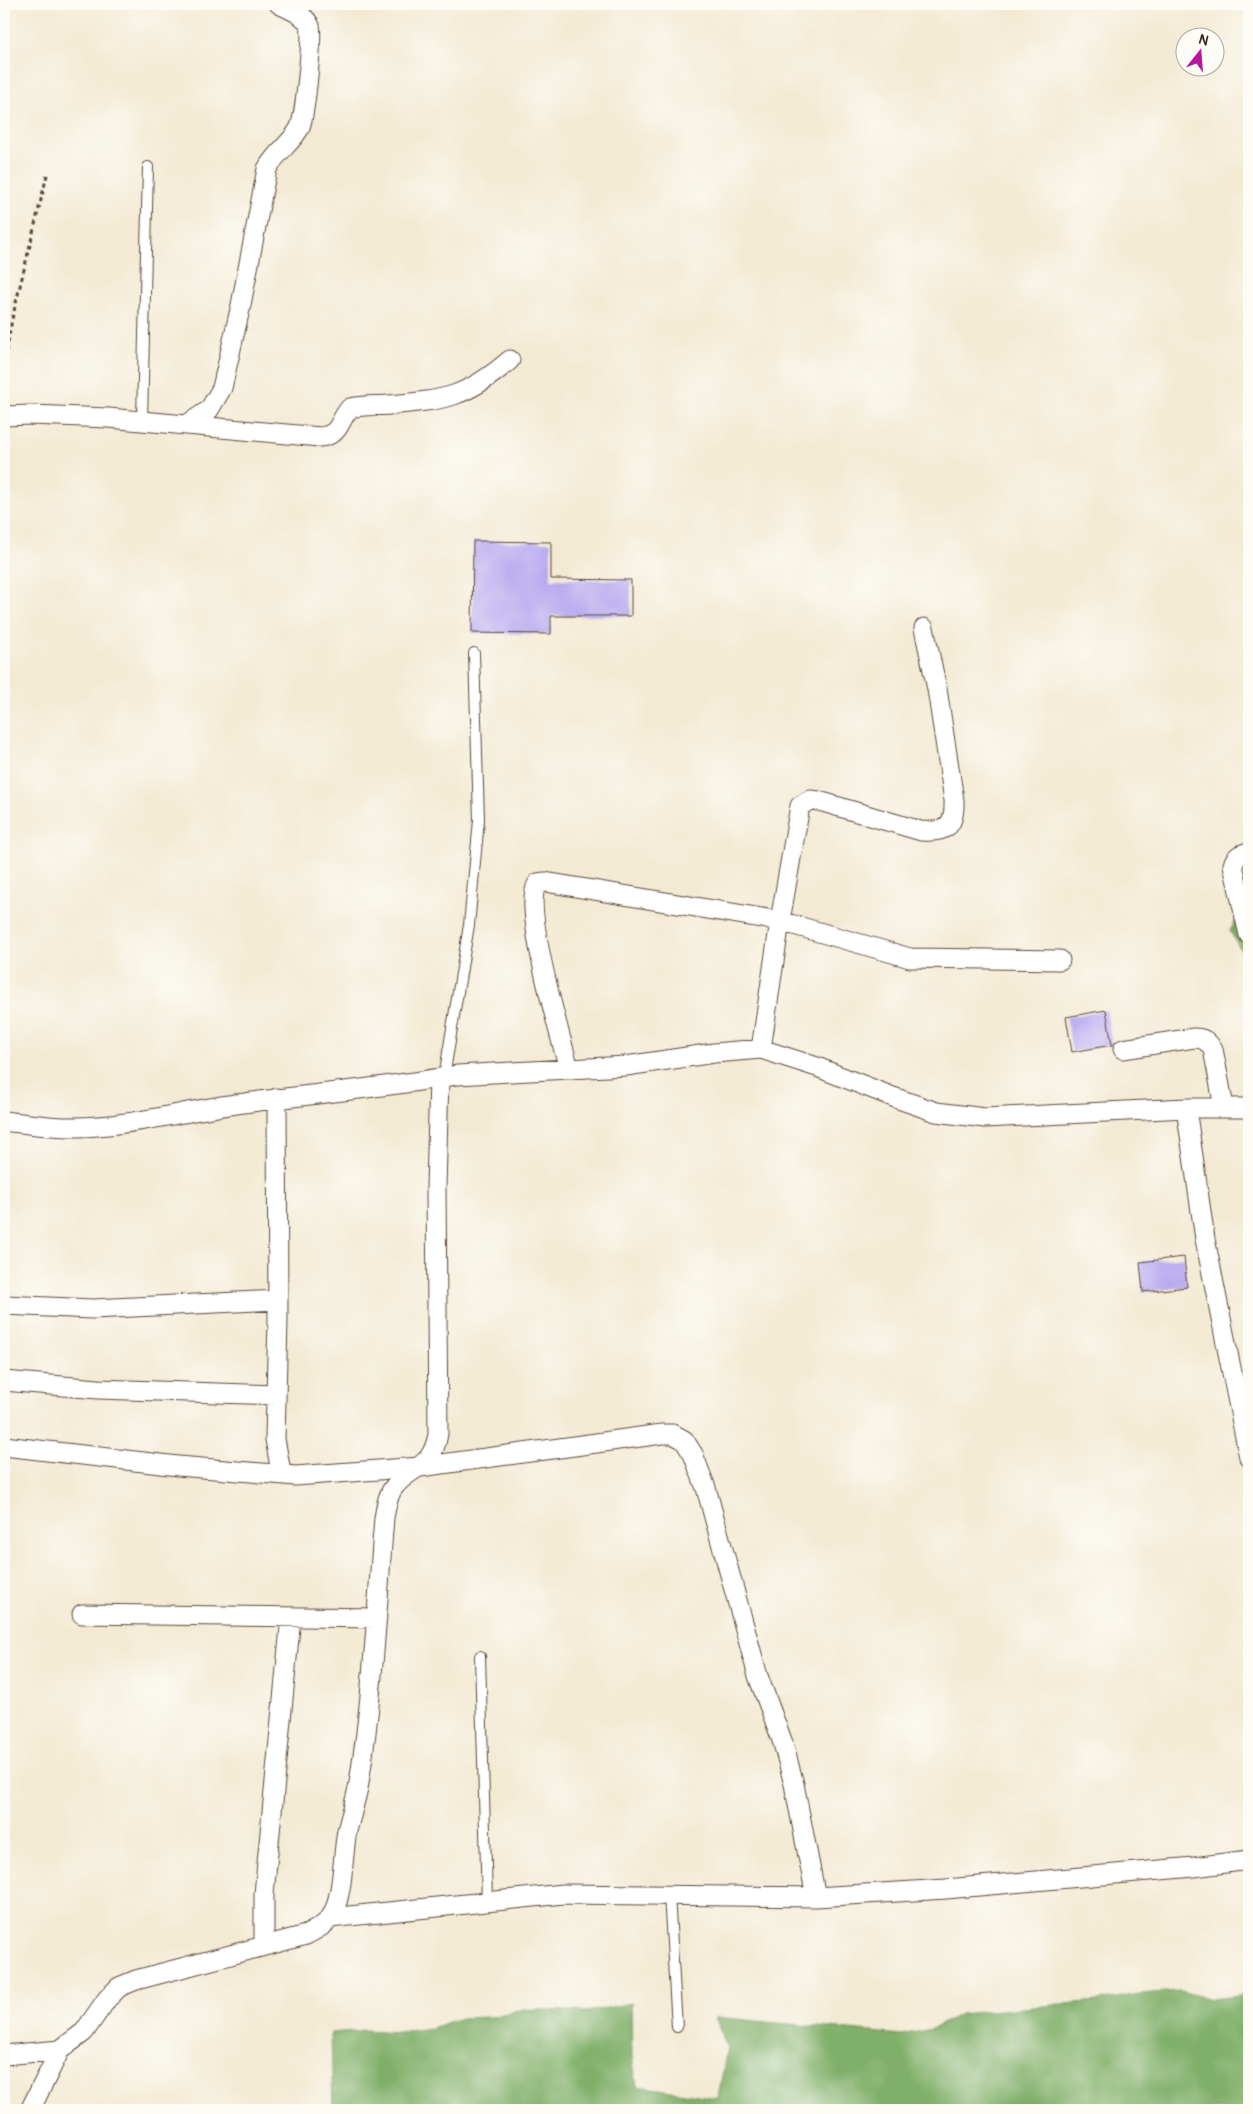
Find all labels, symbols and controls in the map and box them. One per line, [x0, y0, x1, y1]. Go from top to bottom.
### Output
north arrow [1176, 28, 1226, 78]
text: N [1197, 31, 1211, 50]

